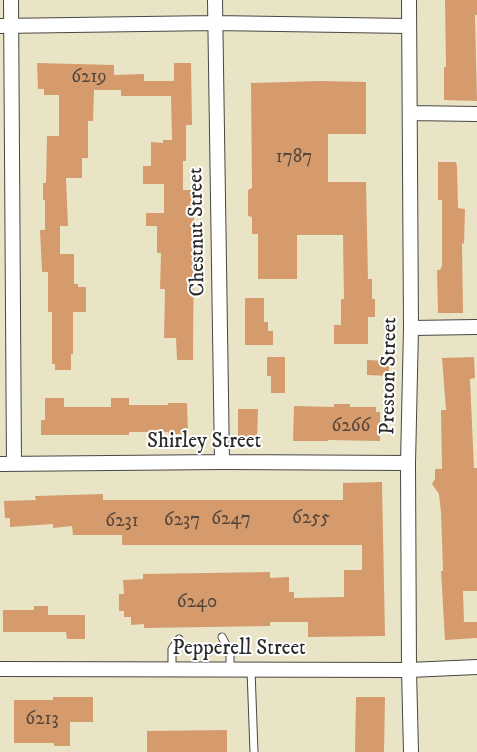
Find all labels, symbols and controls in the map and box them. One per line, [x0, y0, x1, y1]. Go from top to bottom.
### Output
house number: 6219 [71, 67, 107, 89]
house number: 1787 [276, 147, 312, 169]
street label: Chestnut Street [184, 167, 212, 297]
street label: Preston Street [376, 317, 404, 435]
house number: 6266 [331, 416, 371, 438]
street label: Shirley Street [147, 430, 261, 456]
house number: 6255 [292, 508, 330, 530]
house number: 6247 [211, 509, 251, 531]
house number: 6237 [164, 510, 200, 532]
house number: 6231 [105, 511, 139, 533]
house number: 6240 [177, 592, 217, 614]
street label: Pepperell Street [172, 637, 306, 663]
house number: 6213 [25, 709, 59, 731]

